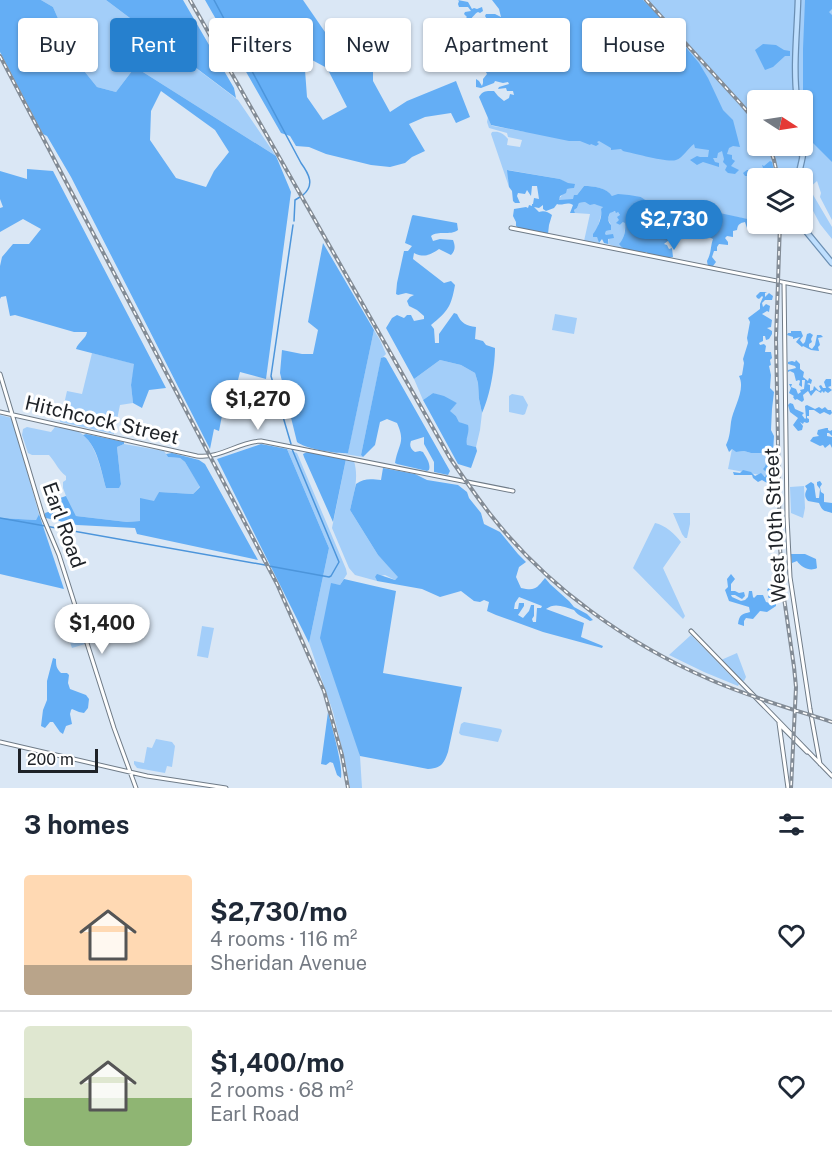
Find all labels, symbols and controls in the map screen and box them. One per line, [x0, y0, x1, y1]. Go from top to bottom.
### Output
chip: Buy [18, 18, 98, 72]
chip: Rent [110, 18, 197, 72]
chip: Filters [209, 18, 313, 72]
chip: New [325, 18, 411, 72]
chip: Apartment [423, 18, 570, 72]
chip: House [582, 18, 686, 72]
north arrow [747, 90, 813, 156]
map controls [747, 90, 813, 234]
button: layers [747, 168, 813, 234]
pin: $2,730 [625, 200, 723, 251]
text: $2,730 [640, 207, 708, 231]
pin: $1,270 [209, 380, 307, 431]
text: $1,270 [225, 387, 291, 411]
street label: Hitchcock Street [23, 391, 181, 449]
street label: West 10th Street [759, 447, 791, 603]
street label: Earl Road [37, 479, 91, 571]
pin: $1,400 [53, 604, 151, 655]
text: $1,400 [69, 611, 135, 635]
scale bar [18, 746, 98, 774]
text: 200 m [27, 750, 74, 769]
icon: filters [775, 808, 808, 841]
text: 3 homes [24, 809, 129, 840]
text: $2,730/mo [210, 896, 347, 927]
icon: home [72, 899, 144, 971]
icon: heart [775, 919, 808, 952]
text: 4 rooms · 116 m² [210, 927, 357, 951]
text: Sheridan Avenue [210, 951, 367, 975]
text: $1,400/mo [210, 1047, 345, 1078]
icon: home [72, 1050, 144, 1122]
icon: heart [775, 1070, 808, 1103]
text: 2 rooms · 68 m² [210, 1078, 353, 1102]
text: Earl Road [210, 1102, 299, 1126]

